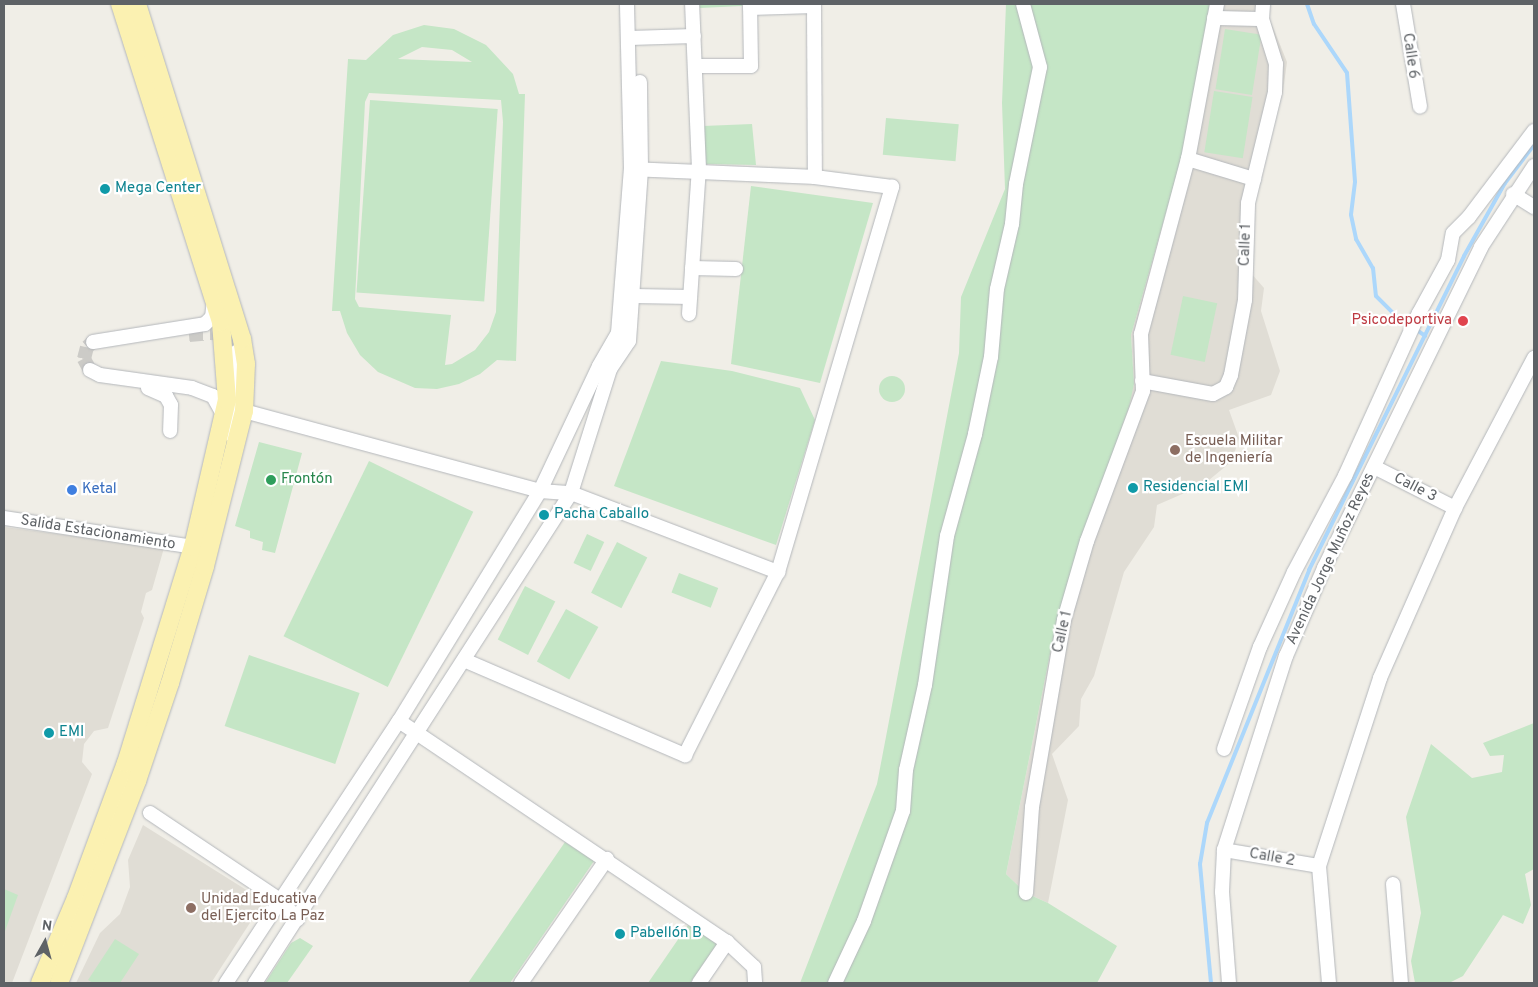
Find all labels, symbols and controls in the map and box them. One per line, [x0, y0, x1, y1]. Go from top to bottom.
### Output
street label: Calle 6 [1398, 32, 1422, 80]
place label: Mega Center [115, 180, 201, 198]
marker: Mega Center [99, 183, 111, 195]
street label: Calle 1 [1236, 223, 1256, 267]
place label: Psicodeportiva [1351, 312, 1452, 330]
marker: Psicodeportiva [1456, 314, 1470, 328]
place label: Escuela Militar de Ingeniería [1185, 432, 1283, 467]
marker: Escuela Militar de Ingeniería [1169, 444, 1181, 456]
street label: Avenida Jorge Muñoz Reyes [1283, 470, 1379, 648]
street label: Calle 3 [1390, 470, 1440, 506]
place label: Frontón [281, 471, 333, 489]
marker: Frontón [265, 474, 277, 486]
place label: Residencial EMI [1143, 479, 1248, 497]
place label: Ketal [82, 481, 117, 499]
marker: Residencial EMI [1127, 482, 1139, 494]
marker: Ketal [66, 484, 78, 496]
place label: Pacha Caballo [554, 506, 649, 524]
marker: Pacha Caballo [538, 509, 550, 521]
street label: Salida Estacionamiento [19, 512, 177, 554]
street label: Calle 1 [1049, 609, 1077, 655]
place label: EMI [59, 724, 84, 742]
marker: EMI [43, 727, 55, 739]
street label: Calle 2 [1248, 845, 1296, 871]
place label: Unidad Educativa del Ejercito La Paz [201, 890, 325, 925]
marker: Unidad Educativa del Ejercito La Paz [185, 902, 197, 914]
north arrow [20, 917, 70, 967]
text: N [41, 918, 53, 936]
place label: Pabellón B [630, 925, 702, 943]
marker: Pabellón B [614, 928, 626, 940]

